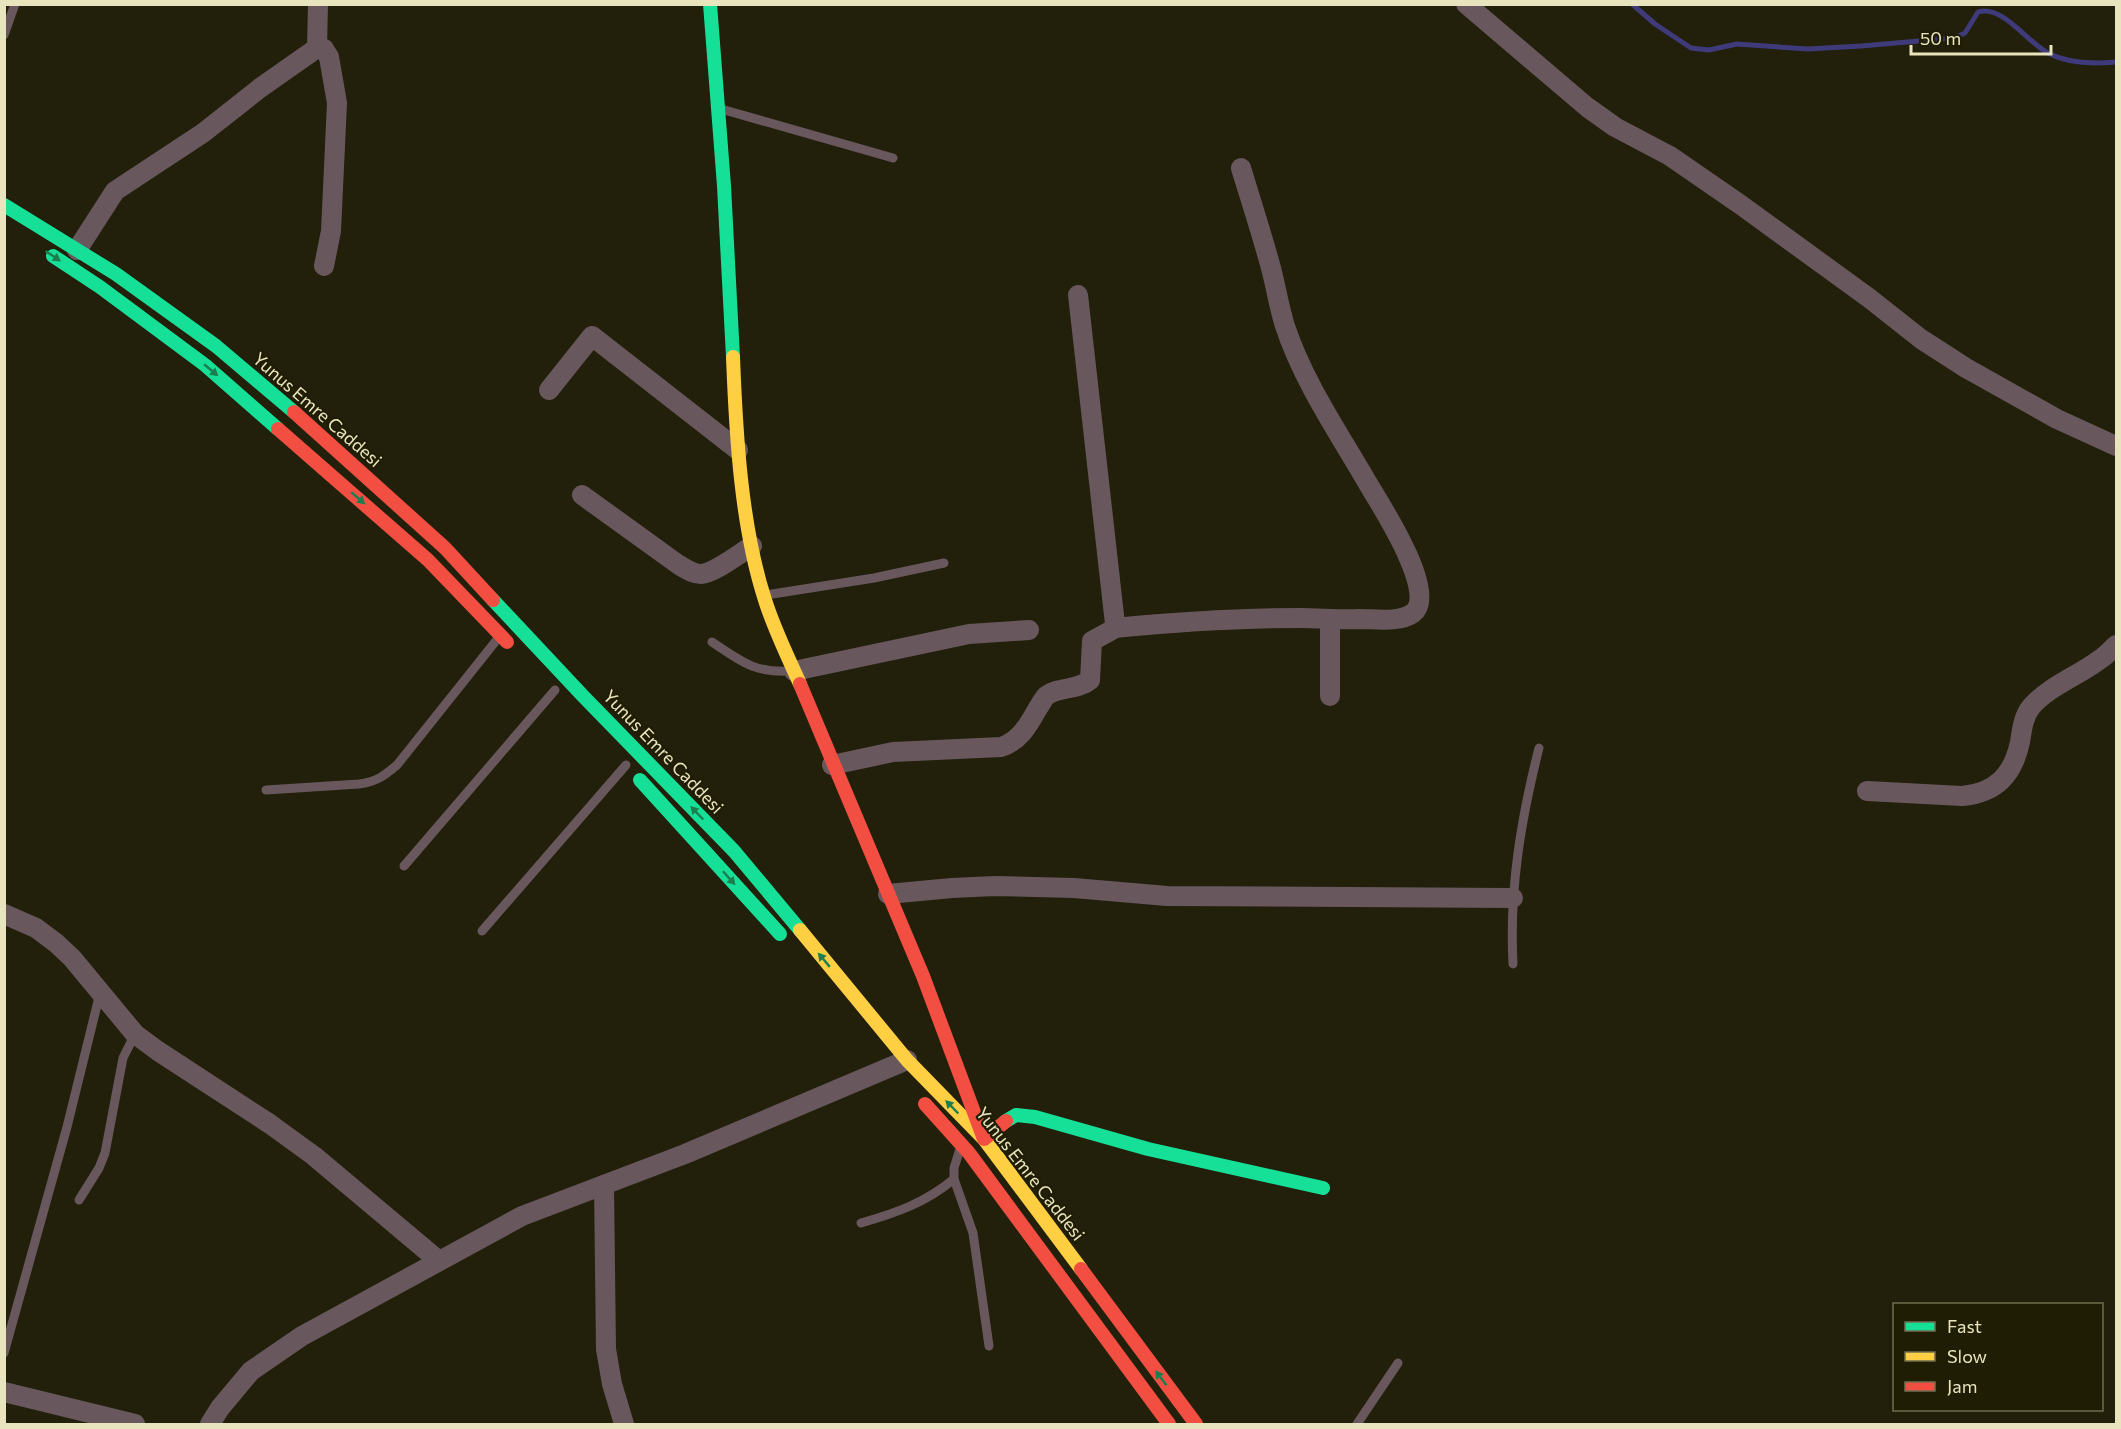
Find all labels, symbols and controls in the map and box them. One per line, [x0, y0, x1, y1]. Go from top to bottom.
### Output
scale bar [1911, 18, 2050, 56]
text: 50 m [1920, 27, 1961, 49]
one-way arrow [45, 250, 61, 261]
street label: Yunus Emre Caddesi [249, 347, 387, 471]
one-way arrow [203, 364, 219, 377]
one-way arrow [350, 491, 365, 504]
street label: Yunus Emre Caddesi [599, 685, 729, 818]
one-way arrow [690, 807, 704, 821]
one-way arrow [722, 870, 735, 885]
one-way arrow [819, 953, 831, 968]
one-way arrow [946, 1101, 960, 1115]
street label: Yunus Emre Caddesi [972, 1102, 1090, 1245]
legend [1893, 1303, 2103, 1411]
text: Fast [1947, 1315, 1982, 1337]
text: Slow [1947, 1345, 1987, 1367]
one-way arrow [1156, 1370, 1168, 1385]
text: Jam [1947, 1375, 1977, 1397]

